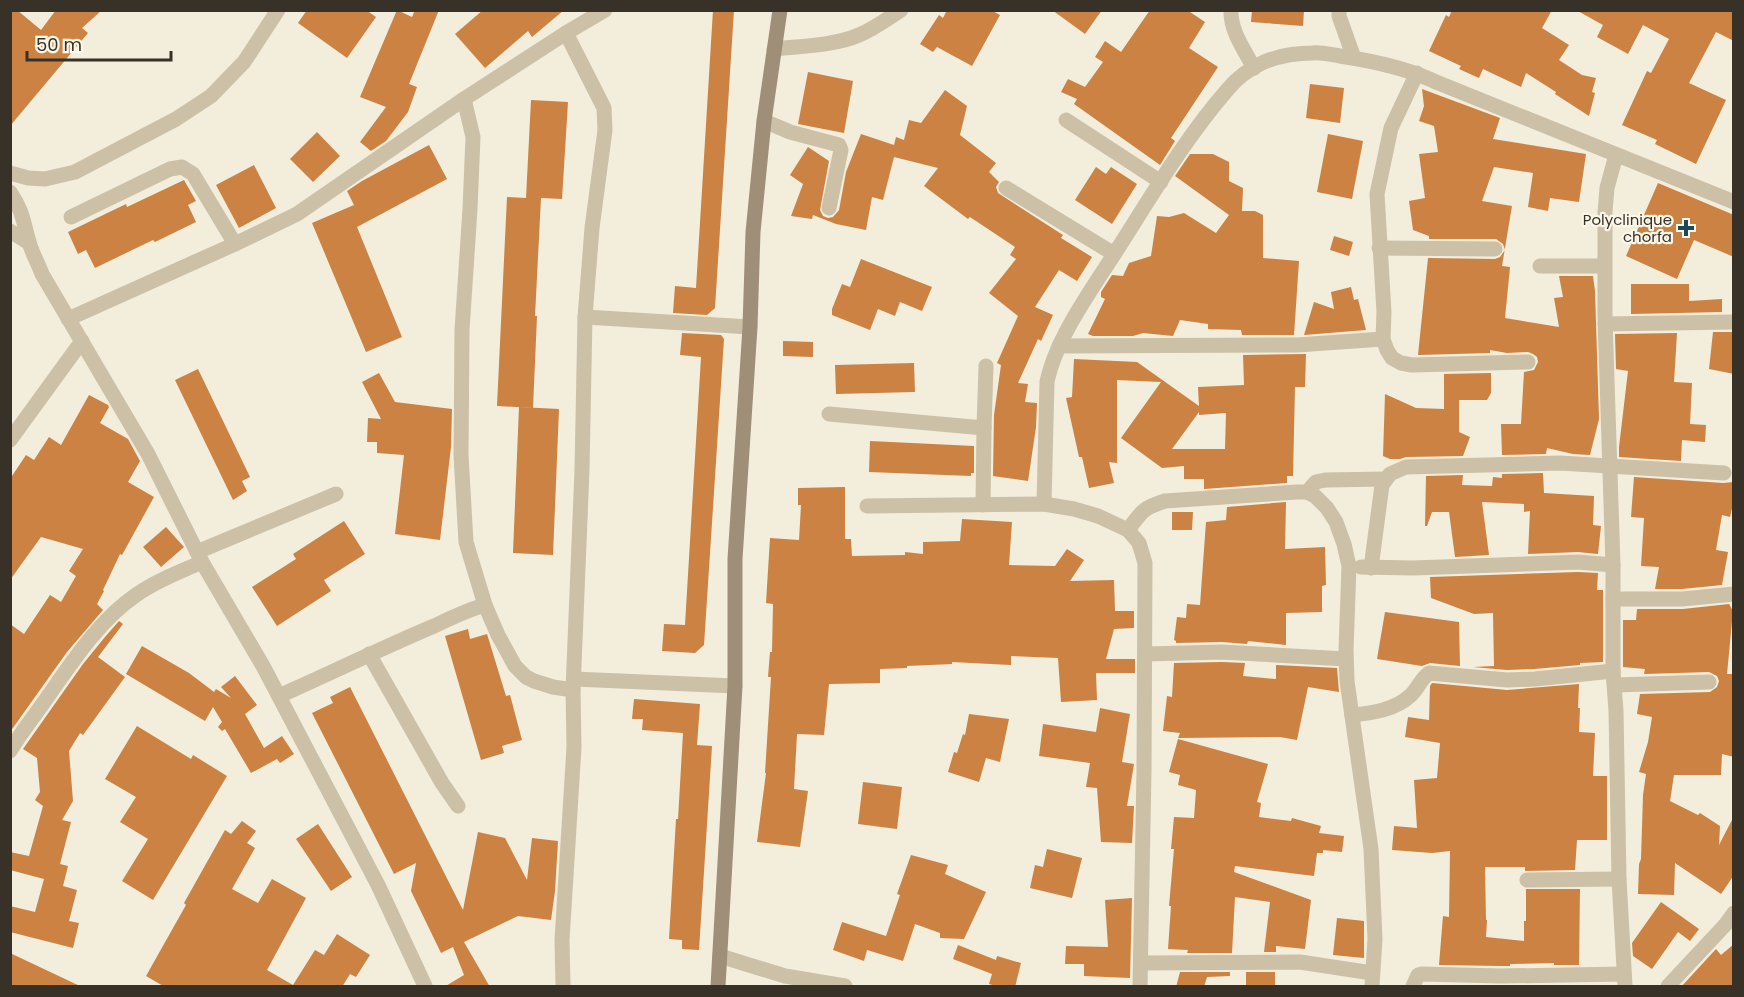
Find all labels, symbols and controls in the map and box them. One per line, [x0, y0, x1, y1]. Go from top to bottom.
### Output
scale bar [27, 24, 171, 62]
text: 50 m [36, 32, 82, 57]
place label: Polyclinique chorfa [1583, 209, 1672, 247]
marker: Polyclinique chorfa [1677, 219, 1695, 237]

